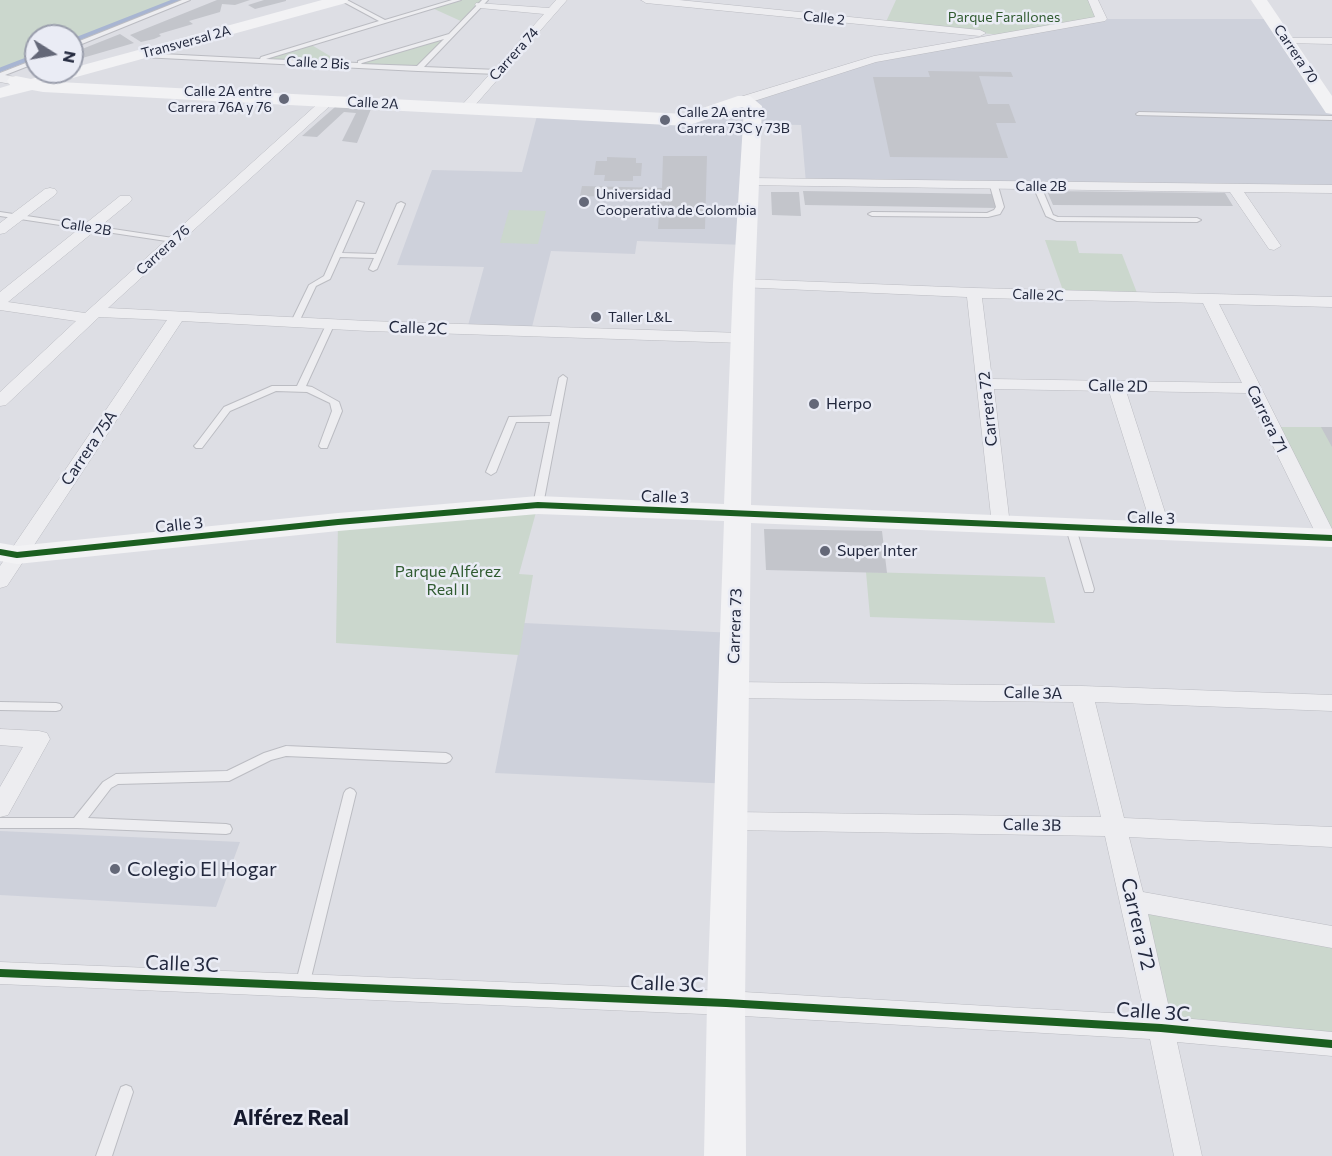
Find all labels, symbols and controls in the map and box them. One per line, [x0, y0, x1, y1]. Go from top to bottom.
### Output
street label: Calle 2 [802, 7, 846, 29]
park label: Parque Farallones [948, 9, 1060, 25]
street label: Carrera 70 [1270, 21, 1322, 87]
street label: Transversal 2A [139, 22, 233, 62]
north arrow [24, 24, 84, 84]
street label: Carrera 74 [486, 24, 542, 84]
text: N [60, 49, 81, 65]
street label: Calle 2 Bis [286, 53, 350, 73]
place label: Calle 2A entre Carrera 76A y 76 [168, 83, 272, 116]
marker: Calle 2A entre Carrera 76A y 76 [277, 92, 291, 106]
street label: Calle 2A [347, 93, 399, 113]
place label: Calle 2A entre Carrera 73C y 73B [677, 104, 790, 136]
marker: Calle 2A entre Carrera 73C y 73B [658, 113, 672, 127]
street label: Calle 2B [1016, 178, 1066, 194]
place label: Universidad Cooperativa de Colombia [596, 186, 757, 219]
marker: Universidad Cooperativa de Colombia [577, 195, 591, 209]
street label: Calle 2B [60, 215, 112, 239]
street label: Carrera 76 [133, 221, 193, 279]
street label: Calle 2C [1012, 286, 1064, 304]
place label: Taller L&L [608, 309, 672, 325]
marker: Taller L&L [589, 310, 603, 324]
street label: Calle 2C [388, 317, 448, 339]
street label: Carrera 72 [975, 371, 1001, 447]
street label: Calle 2D [1088, 376, 1148, 396]
street label: Carrera 71 [1242, 382, 1292, 456]
place label: Herpo [826, 394, 872, 414]
marker: Herpo [807, 397, 821, 411]
street label: Carrera 75A [57, 407, 121, 489]
street label: Calle 3 [641, 487, 689, 507]
street label: Calle 3 [1127, 508, 1175, 528]
street label: Calle 3 [154, 513, 204, 537]
place label: Super Inter [837, 541, 918, 561]
marker: Super Inter [818, 544, 832, 558]
park label: Parque Alférez Real II [395, 562, 501, 600]
street label: Carrera 73 [724, 588, 746, 664]
street label: Calle 3A [1003, 683, 1063, 703]
street label: Calle 3B [1003, 815, 1061, 835]
place label: Colegio El Hogar [127, 857, 277, 881]
marker: Colegio El Hogar [108, 862, 122, 876]
street label: Carrera 72 [1116, 875, 1160, 973]
street label: Calle 3C [145, 951, 219, 977]
street label: Calle 3C [630, 971, 704, 997]
street label: Calle 3C [1115, 997, 1191, 1027]
district label: Alférez Real [233, 1105, 349, 1131]

